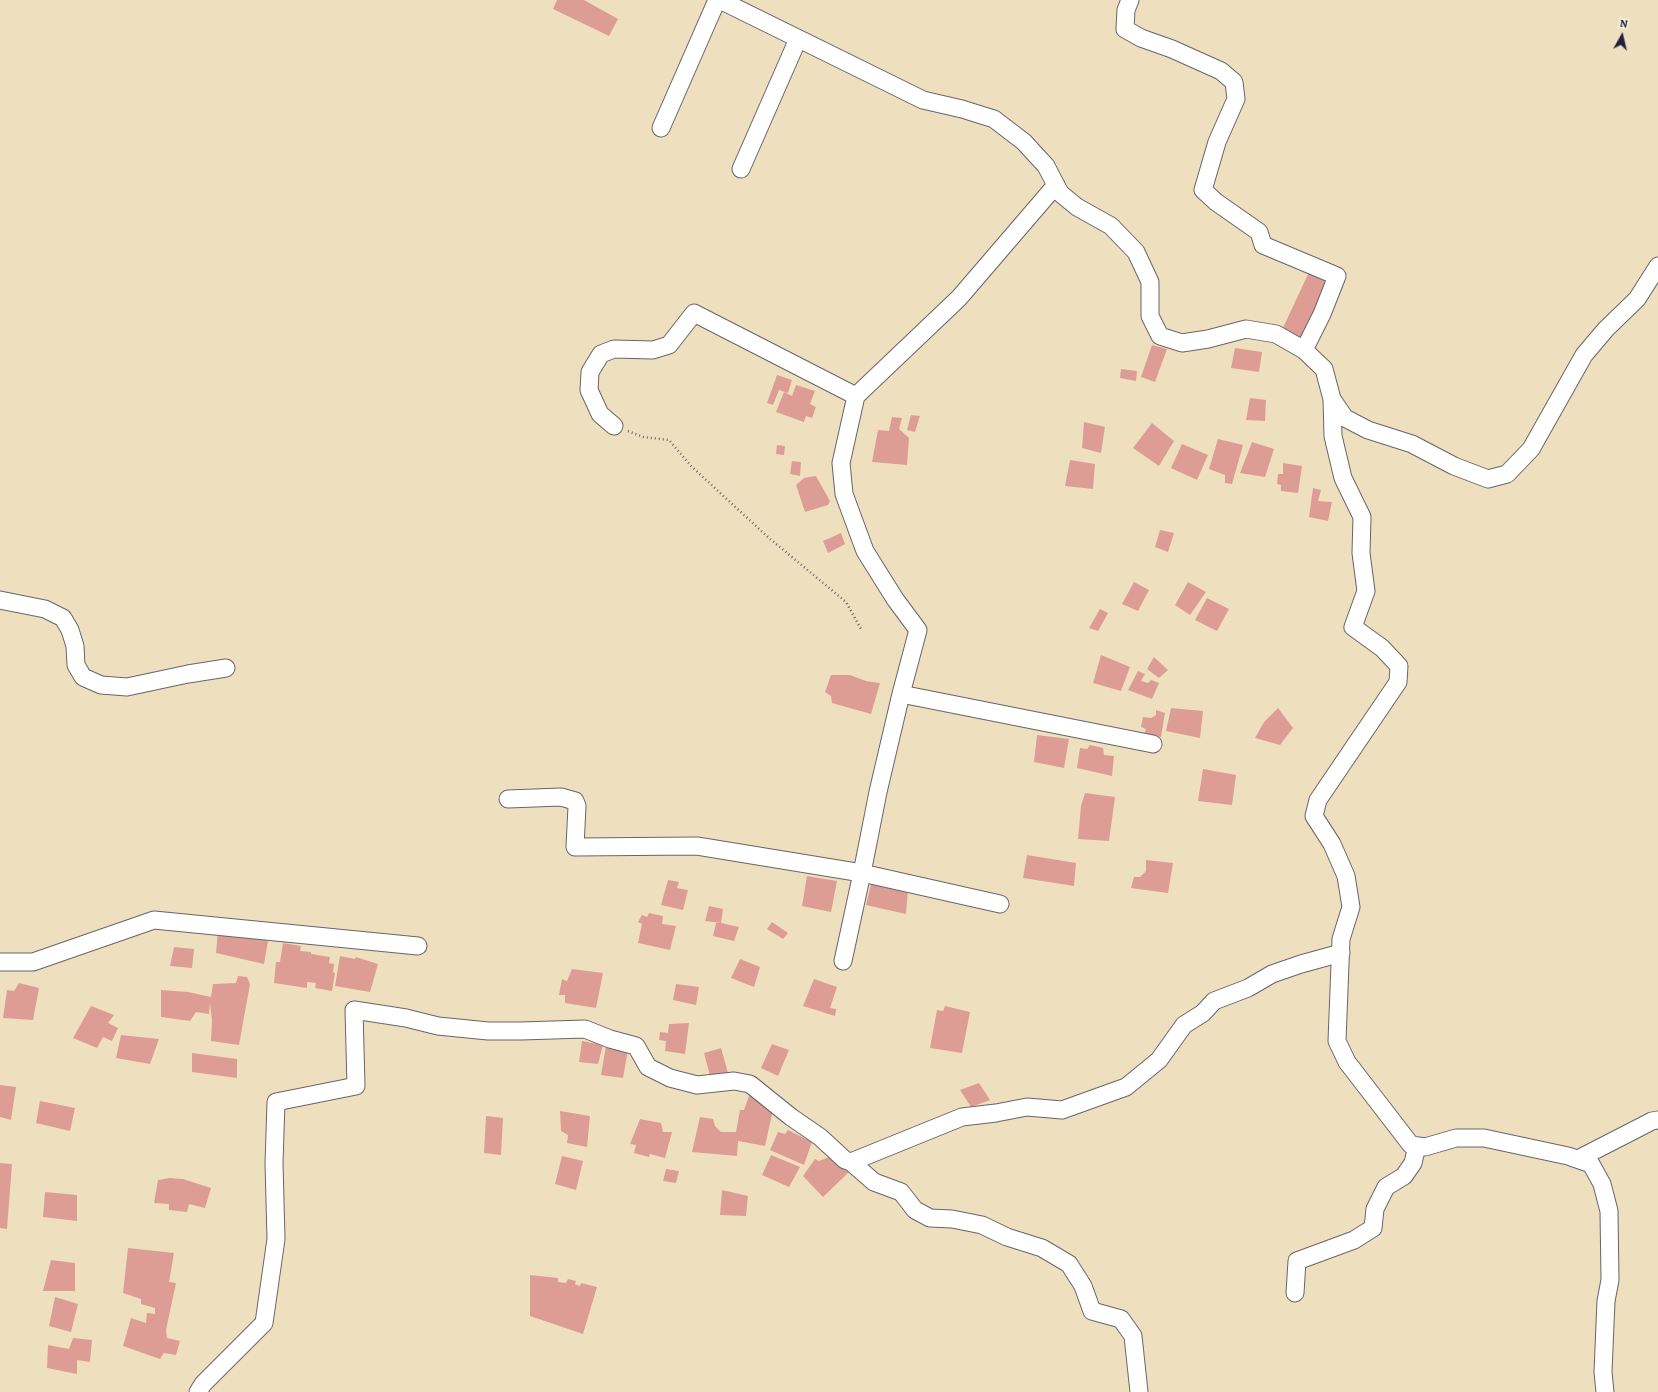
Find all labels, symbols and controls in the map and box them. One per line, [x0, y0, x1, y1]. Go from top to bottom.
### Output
north arrow [1602, 16, 1642, 56]
text: N [1619, 16, 1629, 32]

